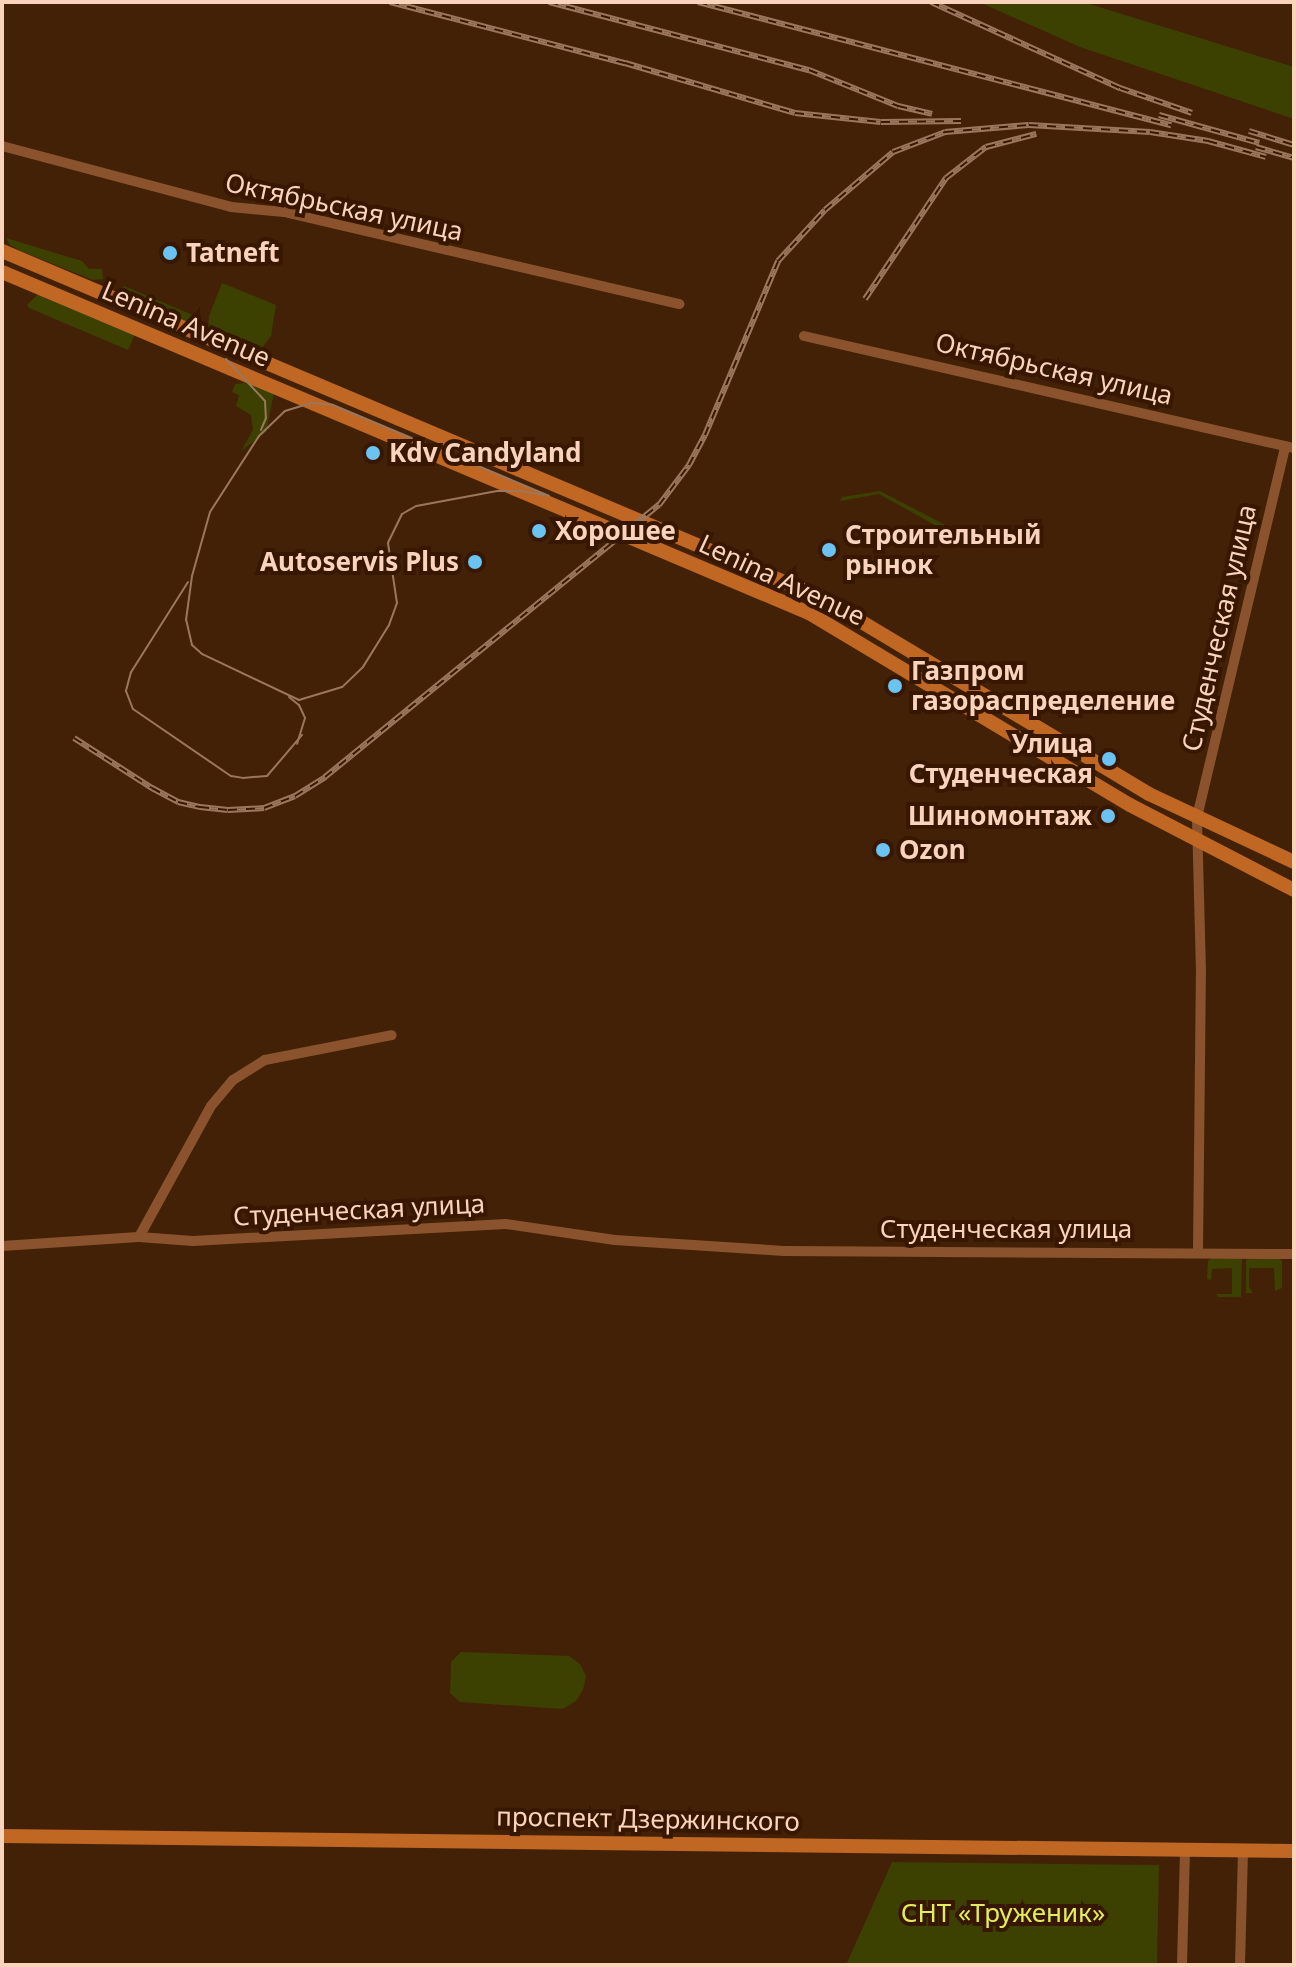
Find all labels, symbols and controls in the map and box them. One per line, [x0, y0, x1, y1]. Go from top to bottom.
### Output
street label: Октябрьская улица [222, 167, 466, 247]
place label: Tatneft [186, 237, 280, 269]
marker: Tatneft [161, 244, 179, 262]
street label: Lenina Avenue [97, 275, 275, 373]
street label: Октябрьская улица [932, 327, 1176, 411]
place label: Kdv Candyland [389, 437, 581, 469]
marker: Kdv Candyland [364, 444, 382, 462]
street label: Студенческая улица [1175, 502, 1263, 754]
place label: Хорошее [555, 515, 676, 547]
place label: Строительный рынок [845, 519, 1041, 580]
marker: Хорошее [530, 522, 548, 540]
street label: Lenina Avenue [694, 528, 870, 632]
marker: Строительный рынок [820, 541, 838, 559]
place label: Autoservis Plus [260, 546, 459, 578]
marker: Autoservis Plus [466, 553, 484, 571]
place label: Газпром газораспределение [911, 655, 1175, 716]
marker: Газпром газораспределение [886, 677, 904, 695]
place label: Улица Студенческая [909, 728, 1093, 790]
marker: Улица Студенческая [1100, 750, 1118, 768]
place label: Шиномонтаж [908, 800, 1092, 832]
marker: Шиномонтаж [1099, 807, 1117, 825]
place label: Ozon [899, 834, 966, 866]
marker: Ozon [874, 841, 892, 859]
street label: Студенческая улица [232, 1188, 486, 1232]
street label: Студенческая улица [880, 1213, 1132, 1245]
street label: проспект Дзержинского [496, 1801, 800, 1837]
park label: СНТ «Труженик» [901, 1897, 1105, 1929]

